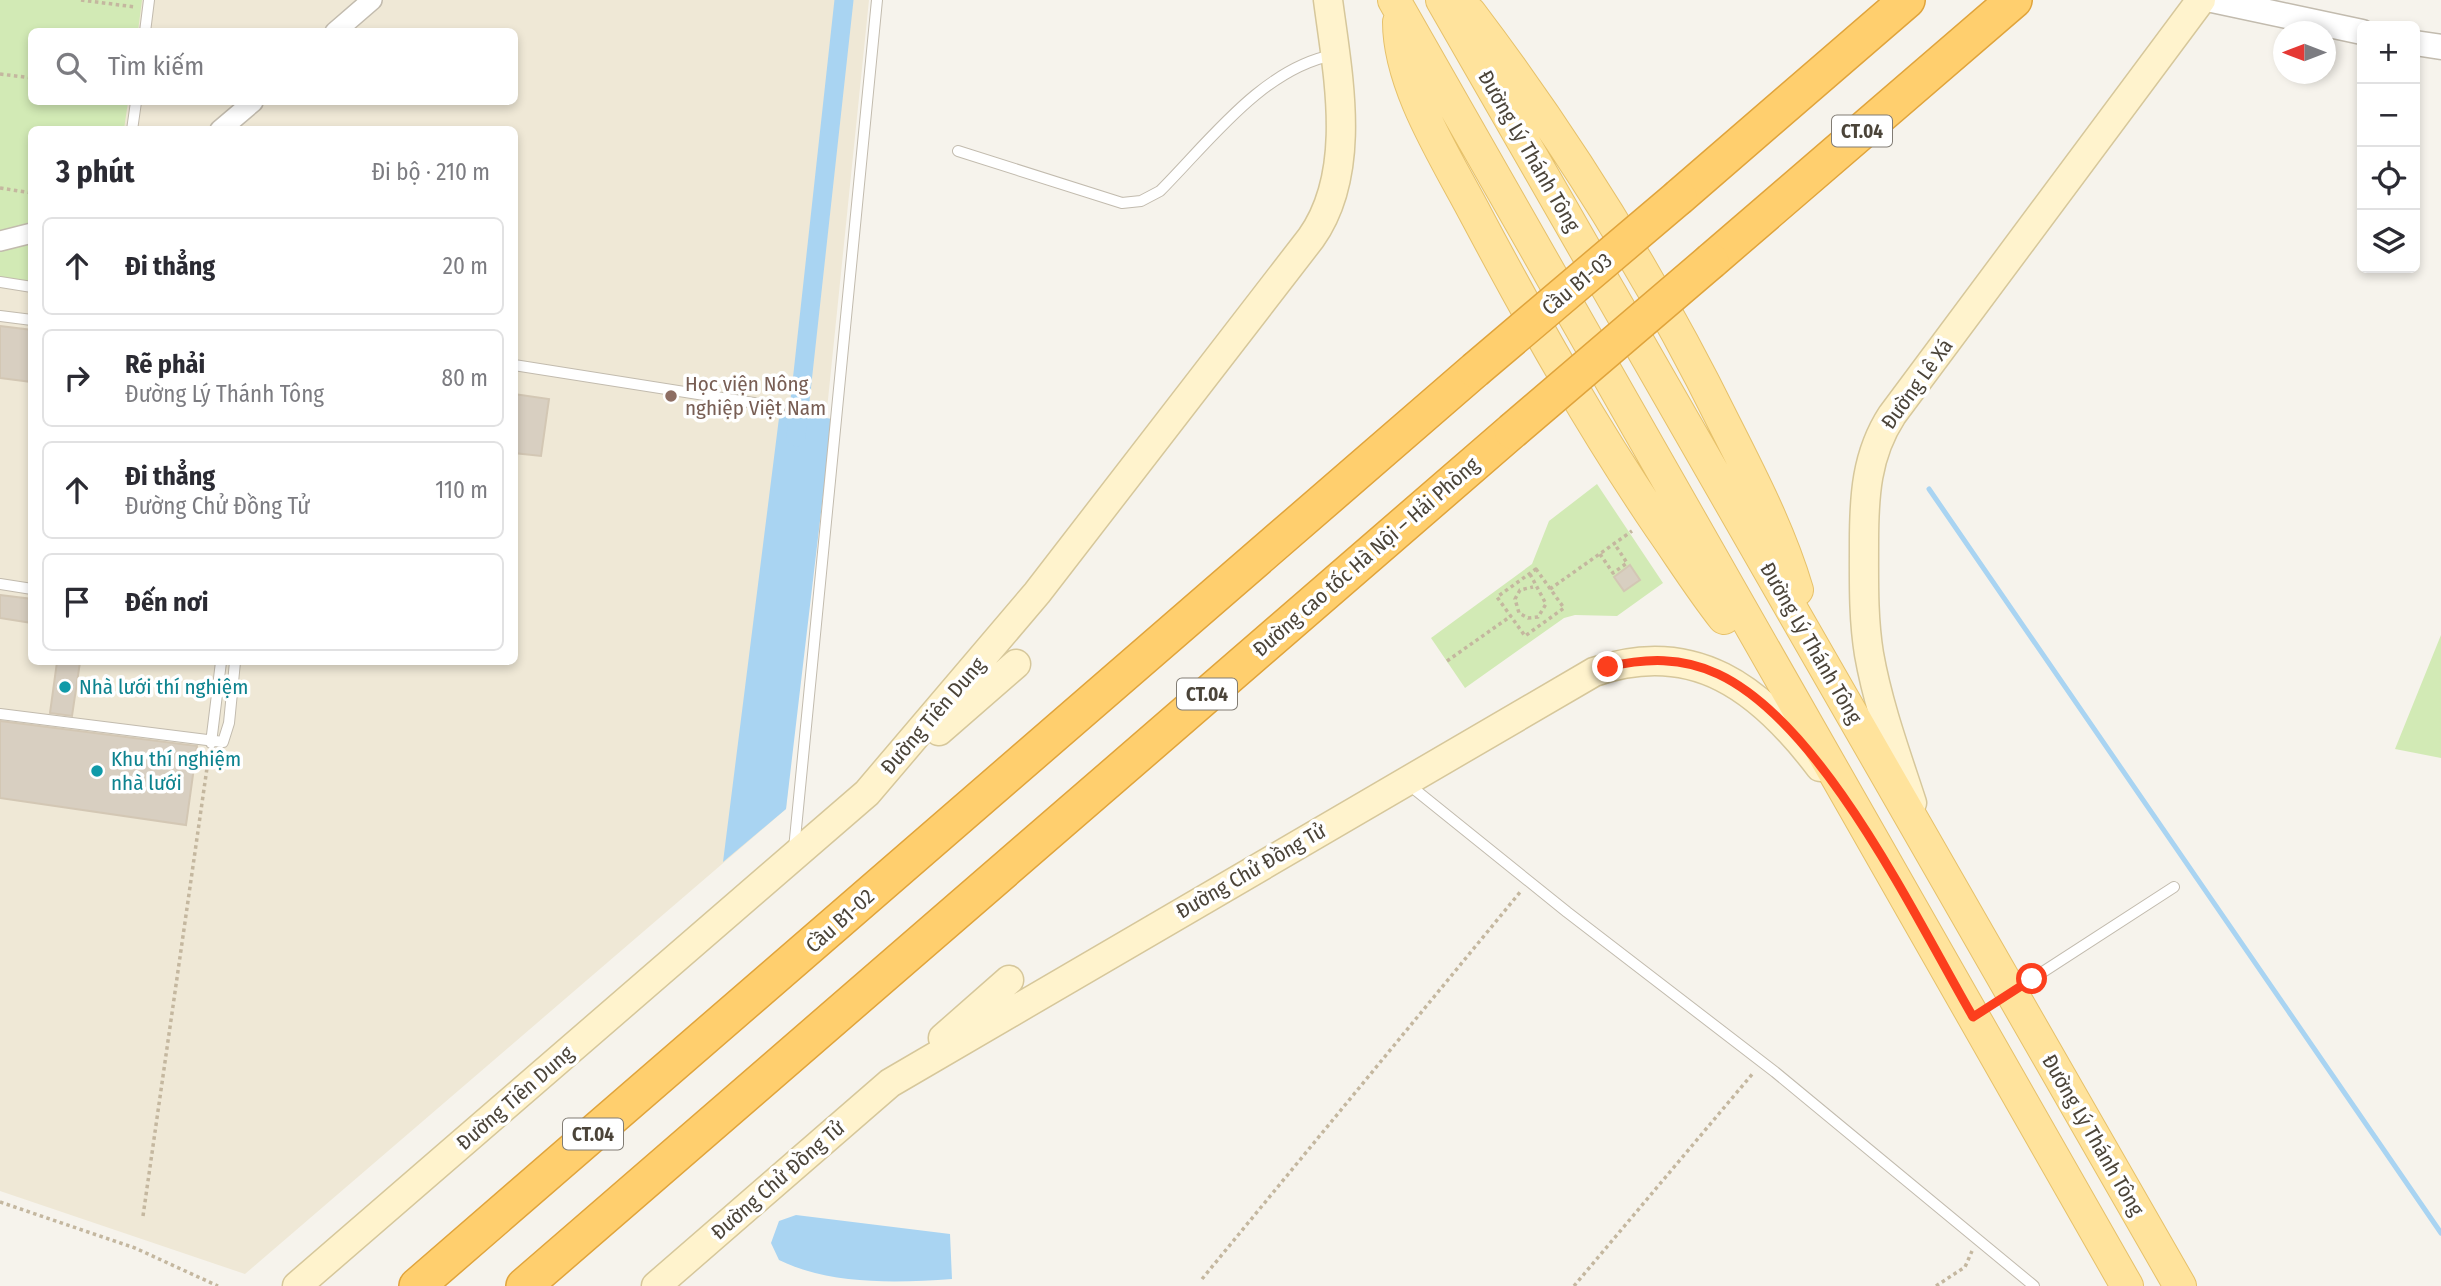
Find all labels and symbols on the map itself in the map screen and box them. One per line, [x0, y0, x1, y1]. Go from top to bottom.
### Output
north arrow [2273, 21, 2336, 84]
street label: Đường Lý Thánh Tông [1472, 66, 1586, 236]
road number: CT.04 [1832, 116, 1892, 146]
street label: Cầu B1-03 [1537, 247, 1617, 321]
street label: Đường Lê Xá [1876, 334, 1958, 434]
place label: Học viện Nông nghiệp Việt Nam [685, 371, 826, 421]
marker: Học viện Nông nghiệp Việt Nam [663, 388, 679, 404]
street label: Đường cao tốc Hà Nội – Hải Phòng [1248, 452, 1484, 662]
street label: Đường Lý Thánh Tông [1754, 558, 1868, 728]
route end [1592, 651, 1623, 682]
street label: Đường Tiên Dung [875, 652, 991, 780]
place label: Nhà lưới thí nghiệm [79, 674, 248, 700]
road number: CT.04 [1177, 678, 1237, 709]
marker: Nhà lưới thí nghiệm [57, 679, 73, 695]
place label: Khu thí nghiệm nhà lưới [111, 746, 241, 796]
marker: Khu thí nghiệm nhà lưới [89, 763, 105, 779]
street label: Đường Chử Đồng Tử [1171, 817, 1331, 924]
street label: Cầu B1-02 [800, 883, 880, 959]
route start [2016, 963, 2047, 994]
street label: Đường Tiên Dung [451, 1040, 579, 1156]
street label: Đường Lý Thánh Tông [2036, 1050, 2150, 1220]
street label: Đường Chử Đồng Tử [706, 1115, 851, 1245]
road number: CT.04 [563, 1118, 623, 1150]

